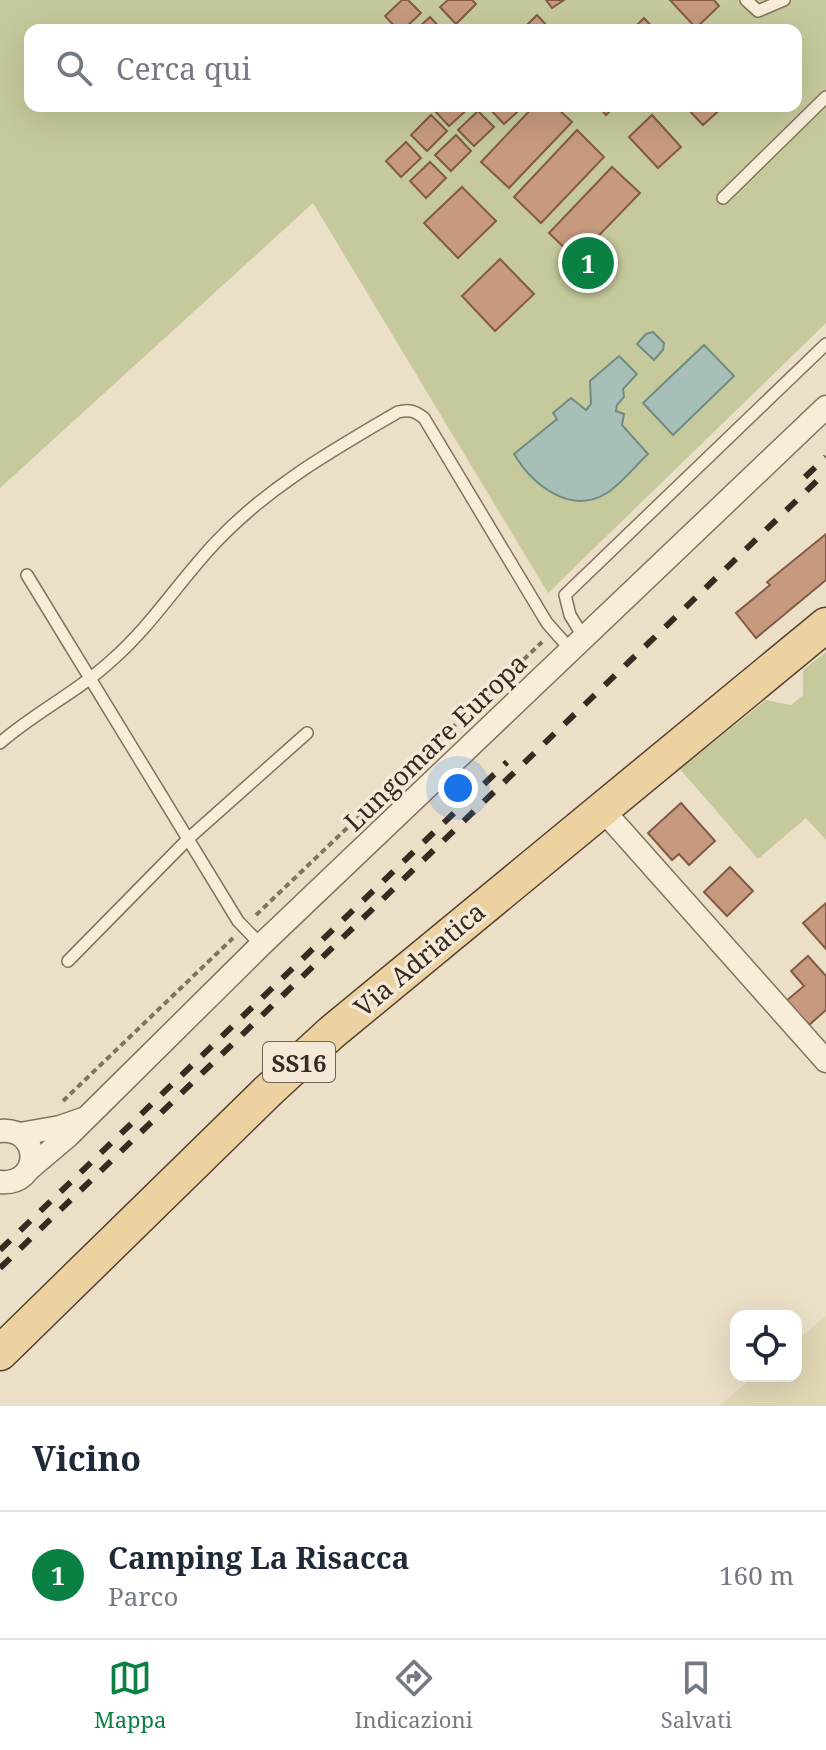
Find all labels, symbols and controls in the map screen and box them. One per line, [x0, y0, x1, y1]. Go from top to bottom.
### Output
search box [24, 24, 802, 112]
icon: search [52, 46, 96, 90]
text: Cerca qui [116, 48, 251, 89]
pin: 1 [562, 233, 614, 293]
street label: Lungomare Europa [336, 645, 534, 839]
your location [438, 768, 478, 808]
street label: Via Adriatica [346, 893, 492, 1025]
road number: SS16 [263, 1042, 335, 1082]
map controls [730, 1310, 802, 1382]
button: locate [730, 1310, 802, 1382]
text: Vicino [32, 1435, 141, 1481]
text: Camping La Risacca [108, 1537, 410, 1578]
text: 1 [51, 1557, 65, 1593]
text: 160 m [719, 1557, 794, 1593]
text: Parco [108, 1578, 178, 1614]
tab: Mappa [94, 1656, 166, 1734]
tab: Indicazioni [355, 1656, 473, 1734]
tab: Salvati [661, 1656, 732, 1734]

